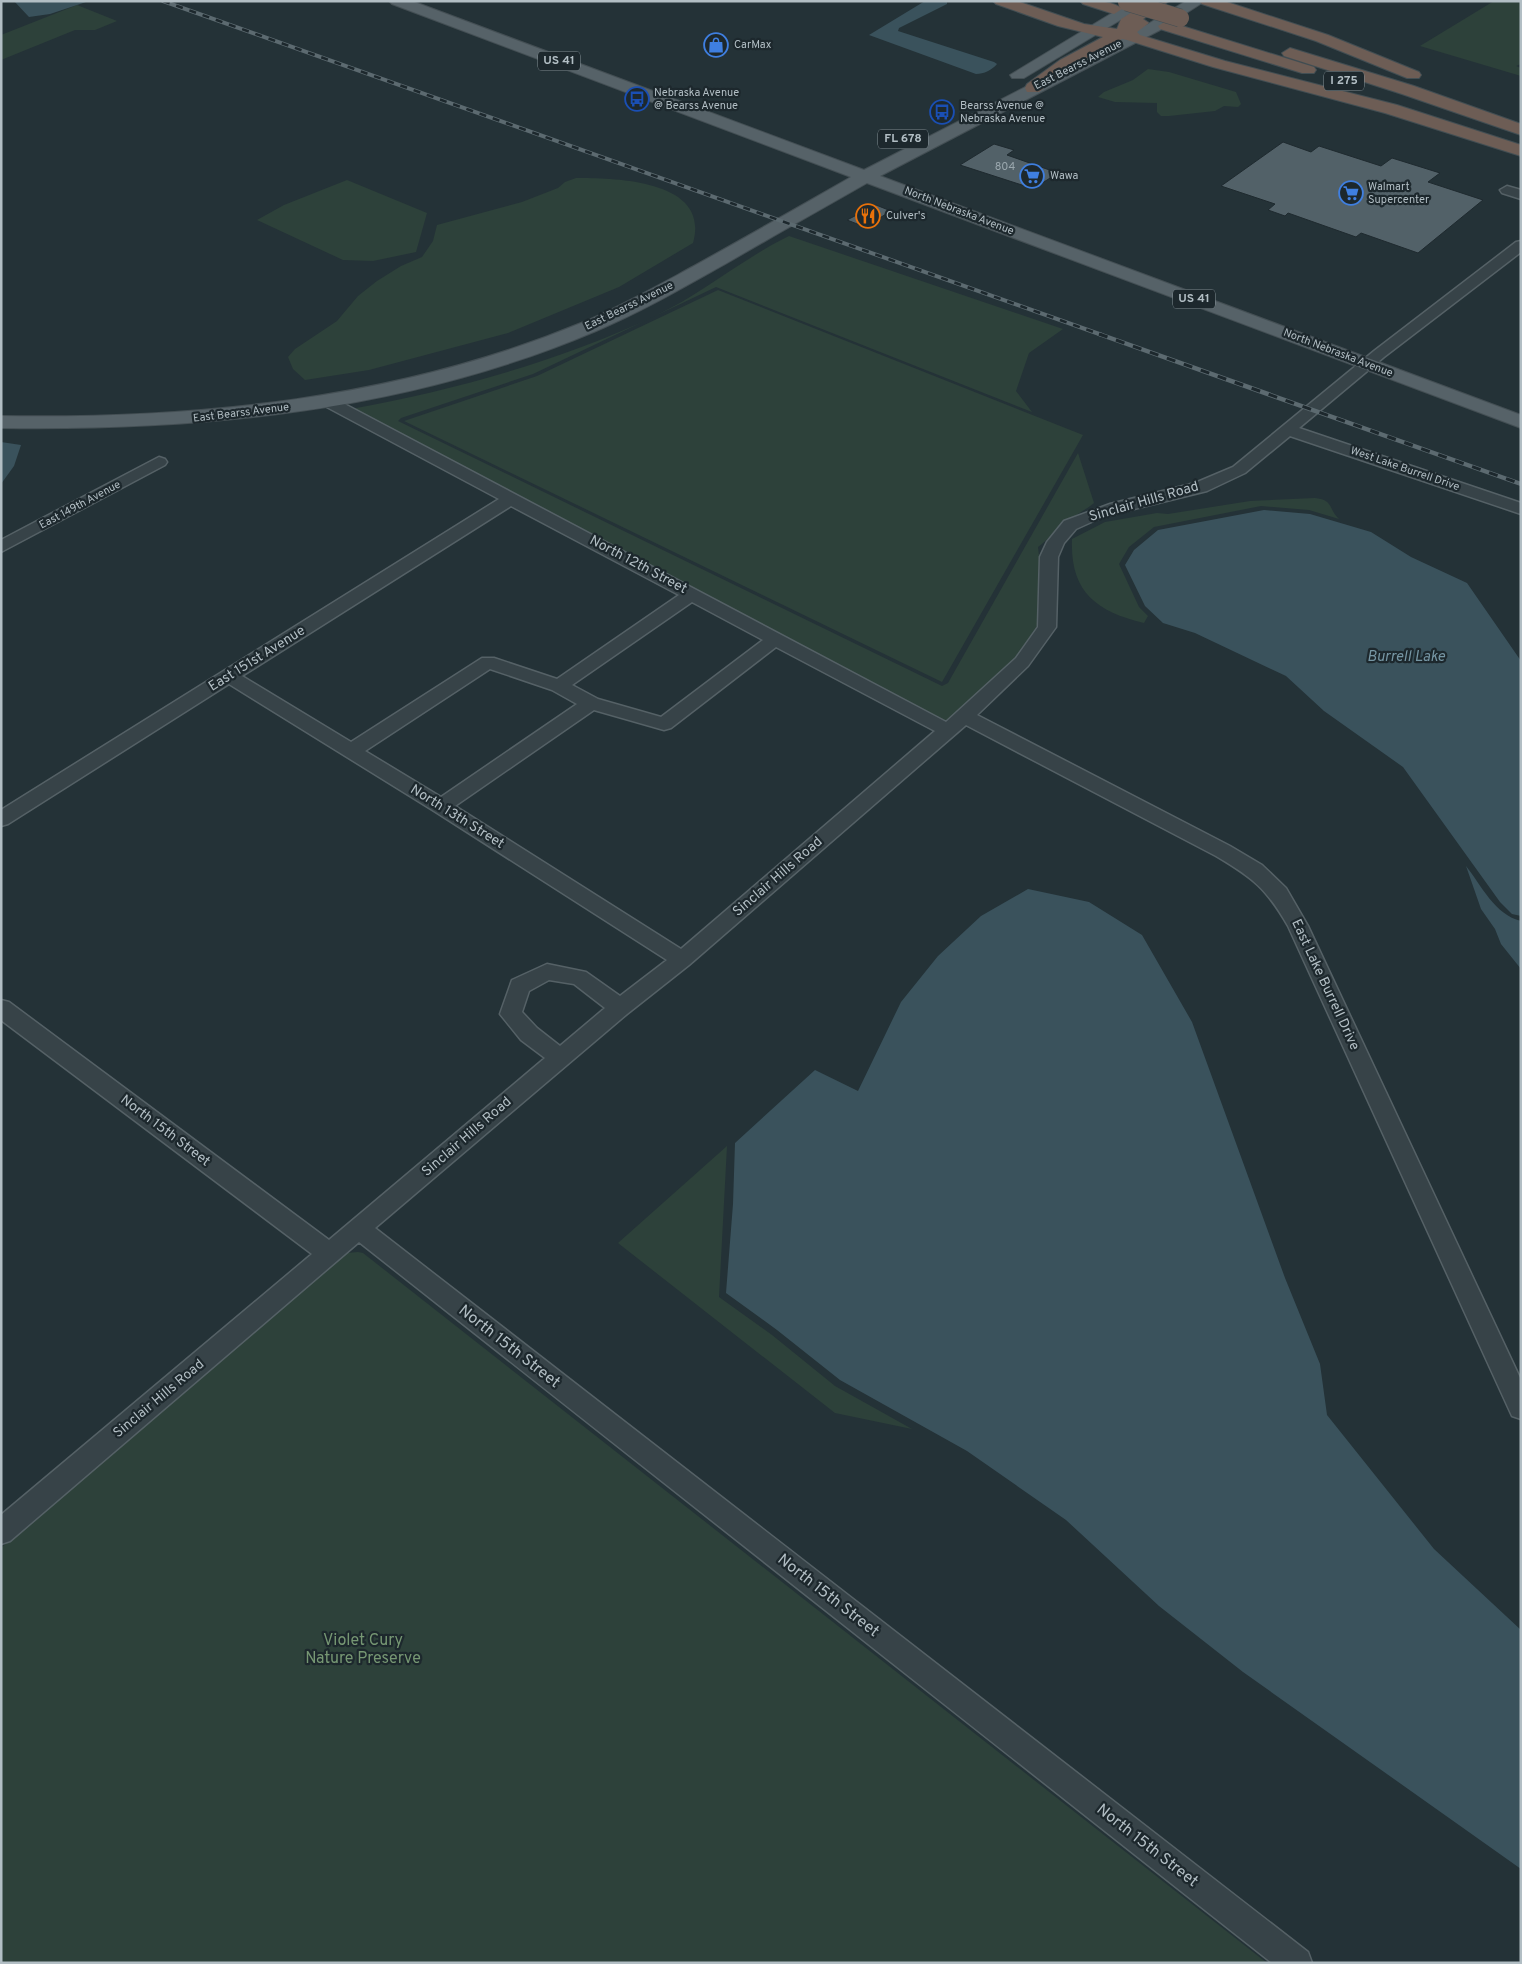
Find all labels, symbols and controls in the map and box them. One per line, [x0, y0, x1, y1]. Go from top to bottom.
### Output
shop icon: CarMax [703, 32, 729, 58]
street label: East Bearss Avenue [1032, 37, 1124, 93]
place label: CarMax [734, 38, 772, 52]
road number: US 41 [538, 51, 580, 70]
road number: I 275 [1324, 72, 1364, 90]
bus stop icon: Nebraska Avenue @ Bearss Avenue [624, 86, 650, 112]
place label: Nebraska Avenue @ Bearss Avenue [654, 86, 739, 113]
bus stop icon: Bearss Avenue @ Nebraska Avenue [929, 99, 955, 125]
place label: Bearss Avenue @ Nebraska Avenue [960, 99, 1045, 126]
road number: FL 678 [878, 130, 928, 148]
house number: 804 [995, 160, 1015, 174]
supermarket icon: Wawa [1019, 163, 1045, 189]
place label: Wawa [1050, 169, 1078, 183]
supermarket icon: Walmart Supercenter [1338, 180, 1364, 206]
place label: Walmart Supercenter [1368, 180, 1430, 207]
street label: North Nebraska Avenue [902, 184, 1016, 238]
restaurant icon: Culver's [855, 203, 881, 229]
place label: Culver's [886, 209, 926, 223]
street label: East Bearss Avenue [583, 278, 676, 333]
road number: US 41 [1173, 290, 1215, 308]
street label: North Nebraska Avenue [1281, 326, 1395, 380]
street label: East Bearss Avenue [192, 400, 290, 426]
street label: West Lake Burrell Drive [1349, 444, 1462, 494]
street label: East 149th Avenue [37, 478, 123, 532]
street label: Sinclair Hills Road [1087, 478, 1201, 526]
street label: North 12th Street [586, 532, 690, 598]
street label: East 151st Avenue [206, 622, 308, 696]
water label: Burrell Lake [1367, 648, 1445, 667]
street label: North 13th Street [407, 781, 507, 853]
street label: Sinclair Hills Road [730, 833, 826, 921]
street label: East Lake Burrell Drive [1287, 917, 1363, 1053]
street label: North 15th Street [117, 1092, 213, 1170]
street label: Sinclair Hills Road [419, 1093, 515, 1181]
street label: North 15th Street [454, 1301, 564, 1393]
street label: Sinclair Hills Road [110, 1356, 208, 1442]
street label: North 15th Street [773, 1550, 883, 1642]
park label: Violet Cury Nature Preserve [305, 1631, 421, 1669]
street label: North 15th Street [1092, 1800, 1202, 1892]

